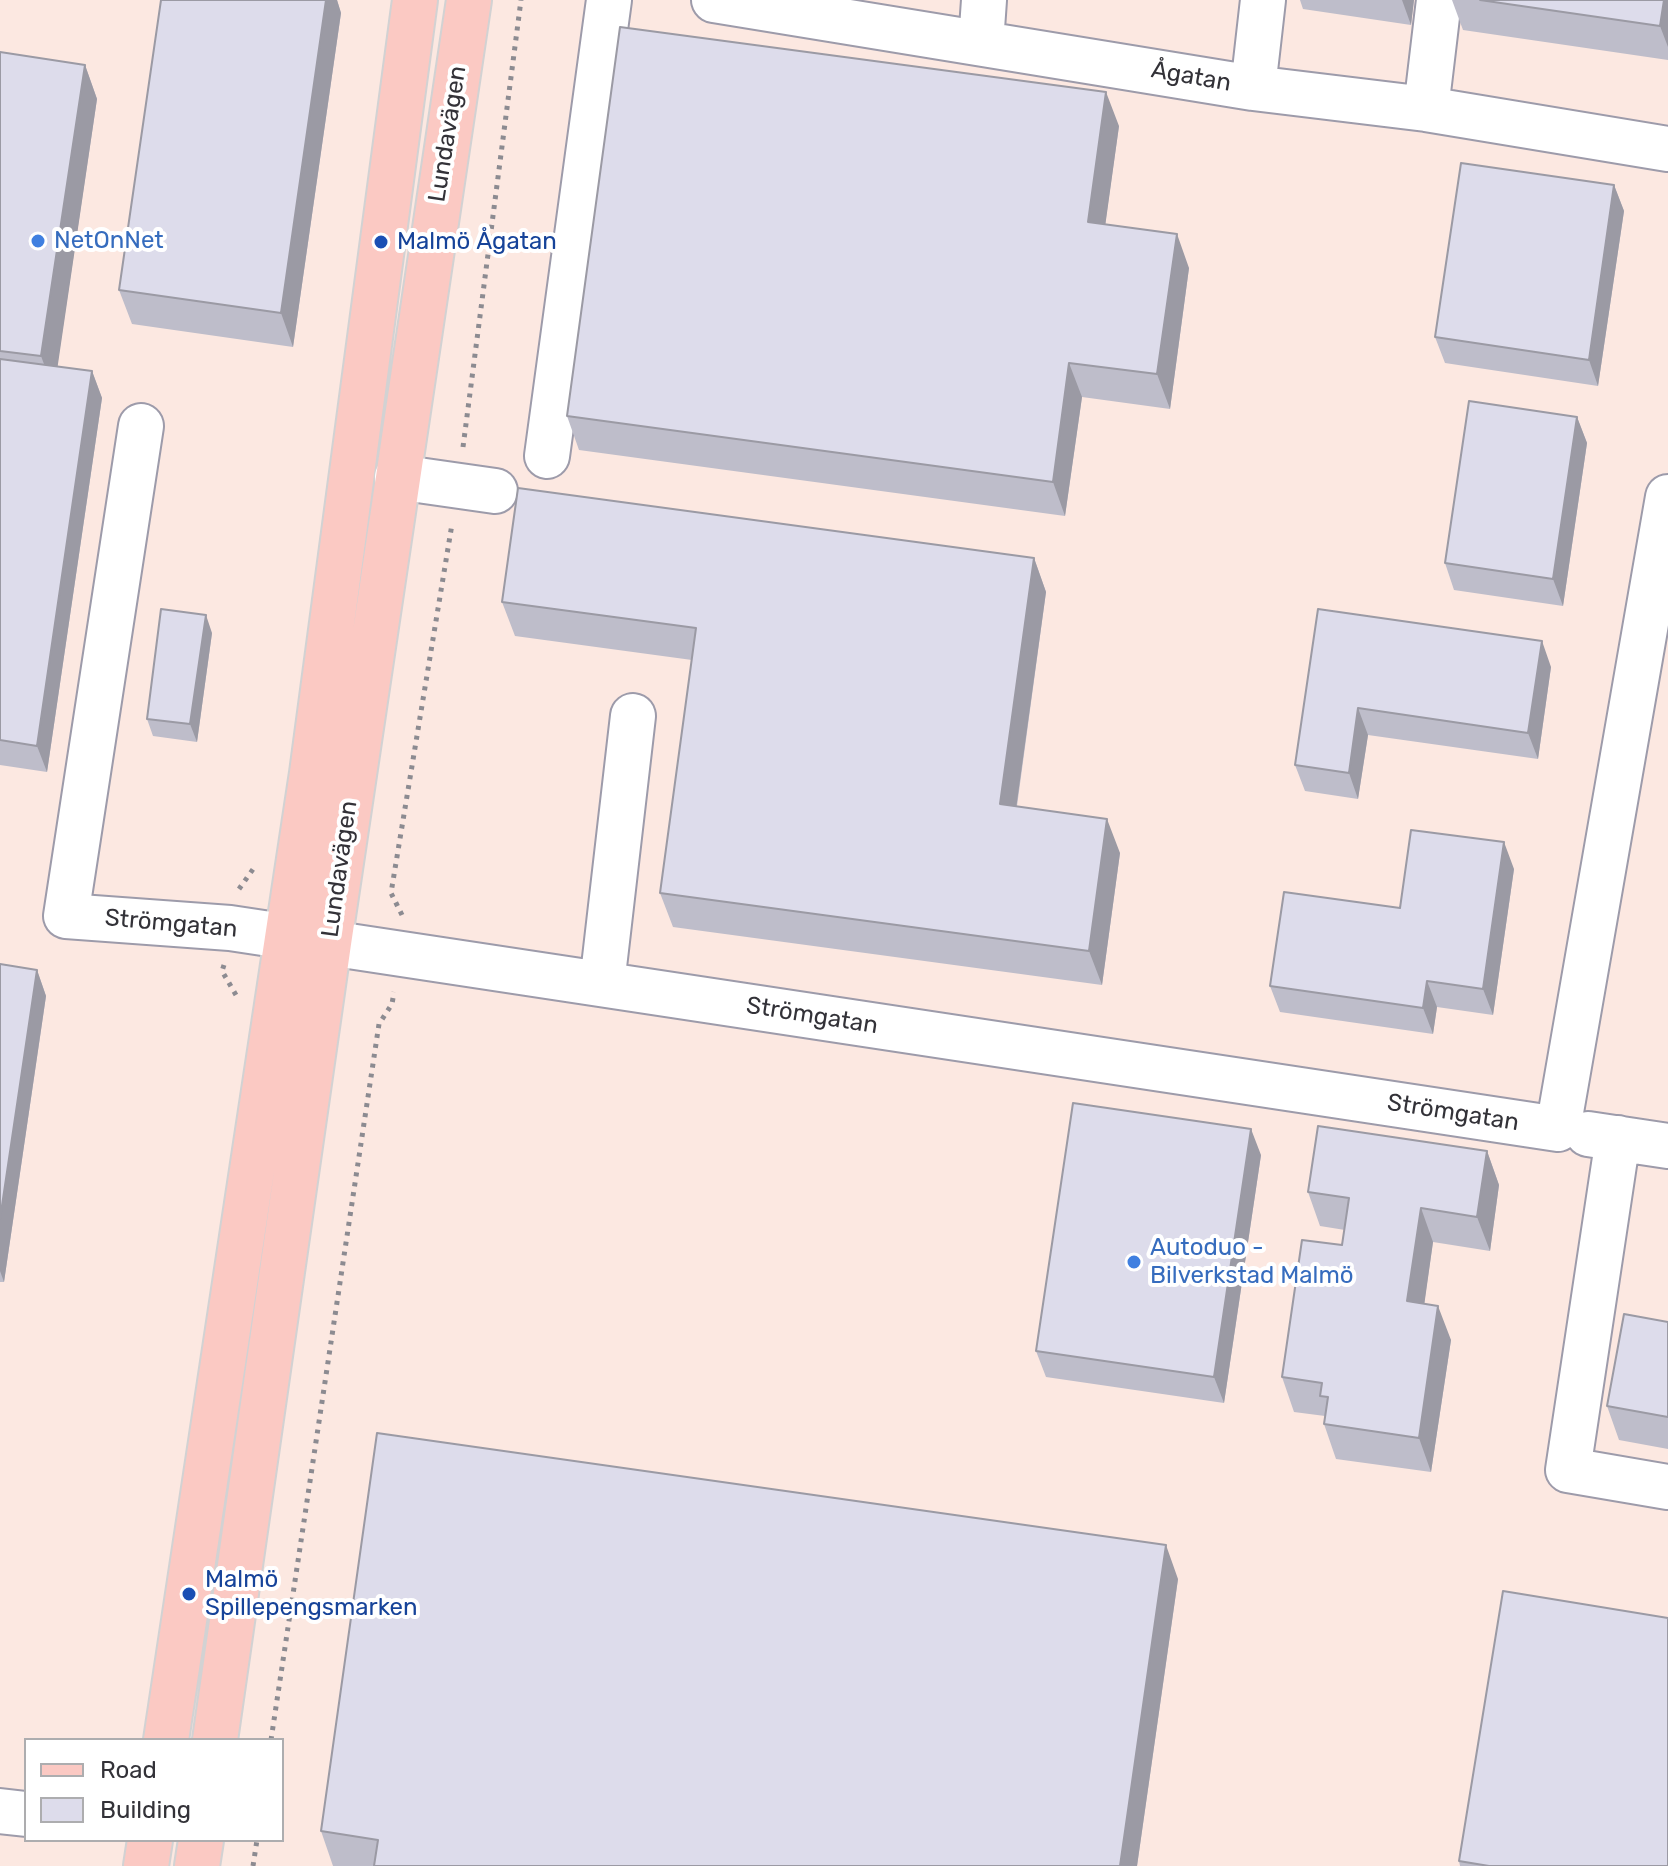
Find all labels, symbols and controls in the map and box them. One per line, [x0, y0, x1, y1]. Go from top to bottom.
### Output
street label: Ågatan [1149, 56, 1233, 98]
street label: Lundavägen [423, 64, 473, 204]
place label: NetOnNet [54, 227, 164, 255]
place label: Malmö Ågatan [397, 228, 557, 256]
marker: NetOnNet [29, 232, 47, 250]
marker: Malmö Ågatan [372, 233, 390, 251]
street label: Lundavägen [316, 799, 364, 939]
street label: Strömgatan [104, 904, 238, 944]
street label: Strömgatan [744, 991, 880, 1041]
street label: Strömgatan [1385, 1088, 1521, 1138]
place label: Autoduo - Bilverkstad Malmö [1150, 1234, 1353, 1290]
marker: Autoduo - Bilverkstad Malmö [1125, 1253, 1143, 1271]
place label: Malmö Spillepengsmarken [205, 1566, 417, 1622]
marker: Malmö Spillepengsmarken [180, 1585, 198, 1603]
legend [24, 1738, 284, 1842]
text: Road [100, 1756, 157, 1784]
text: Building [100, 1796, 191, 1824]

